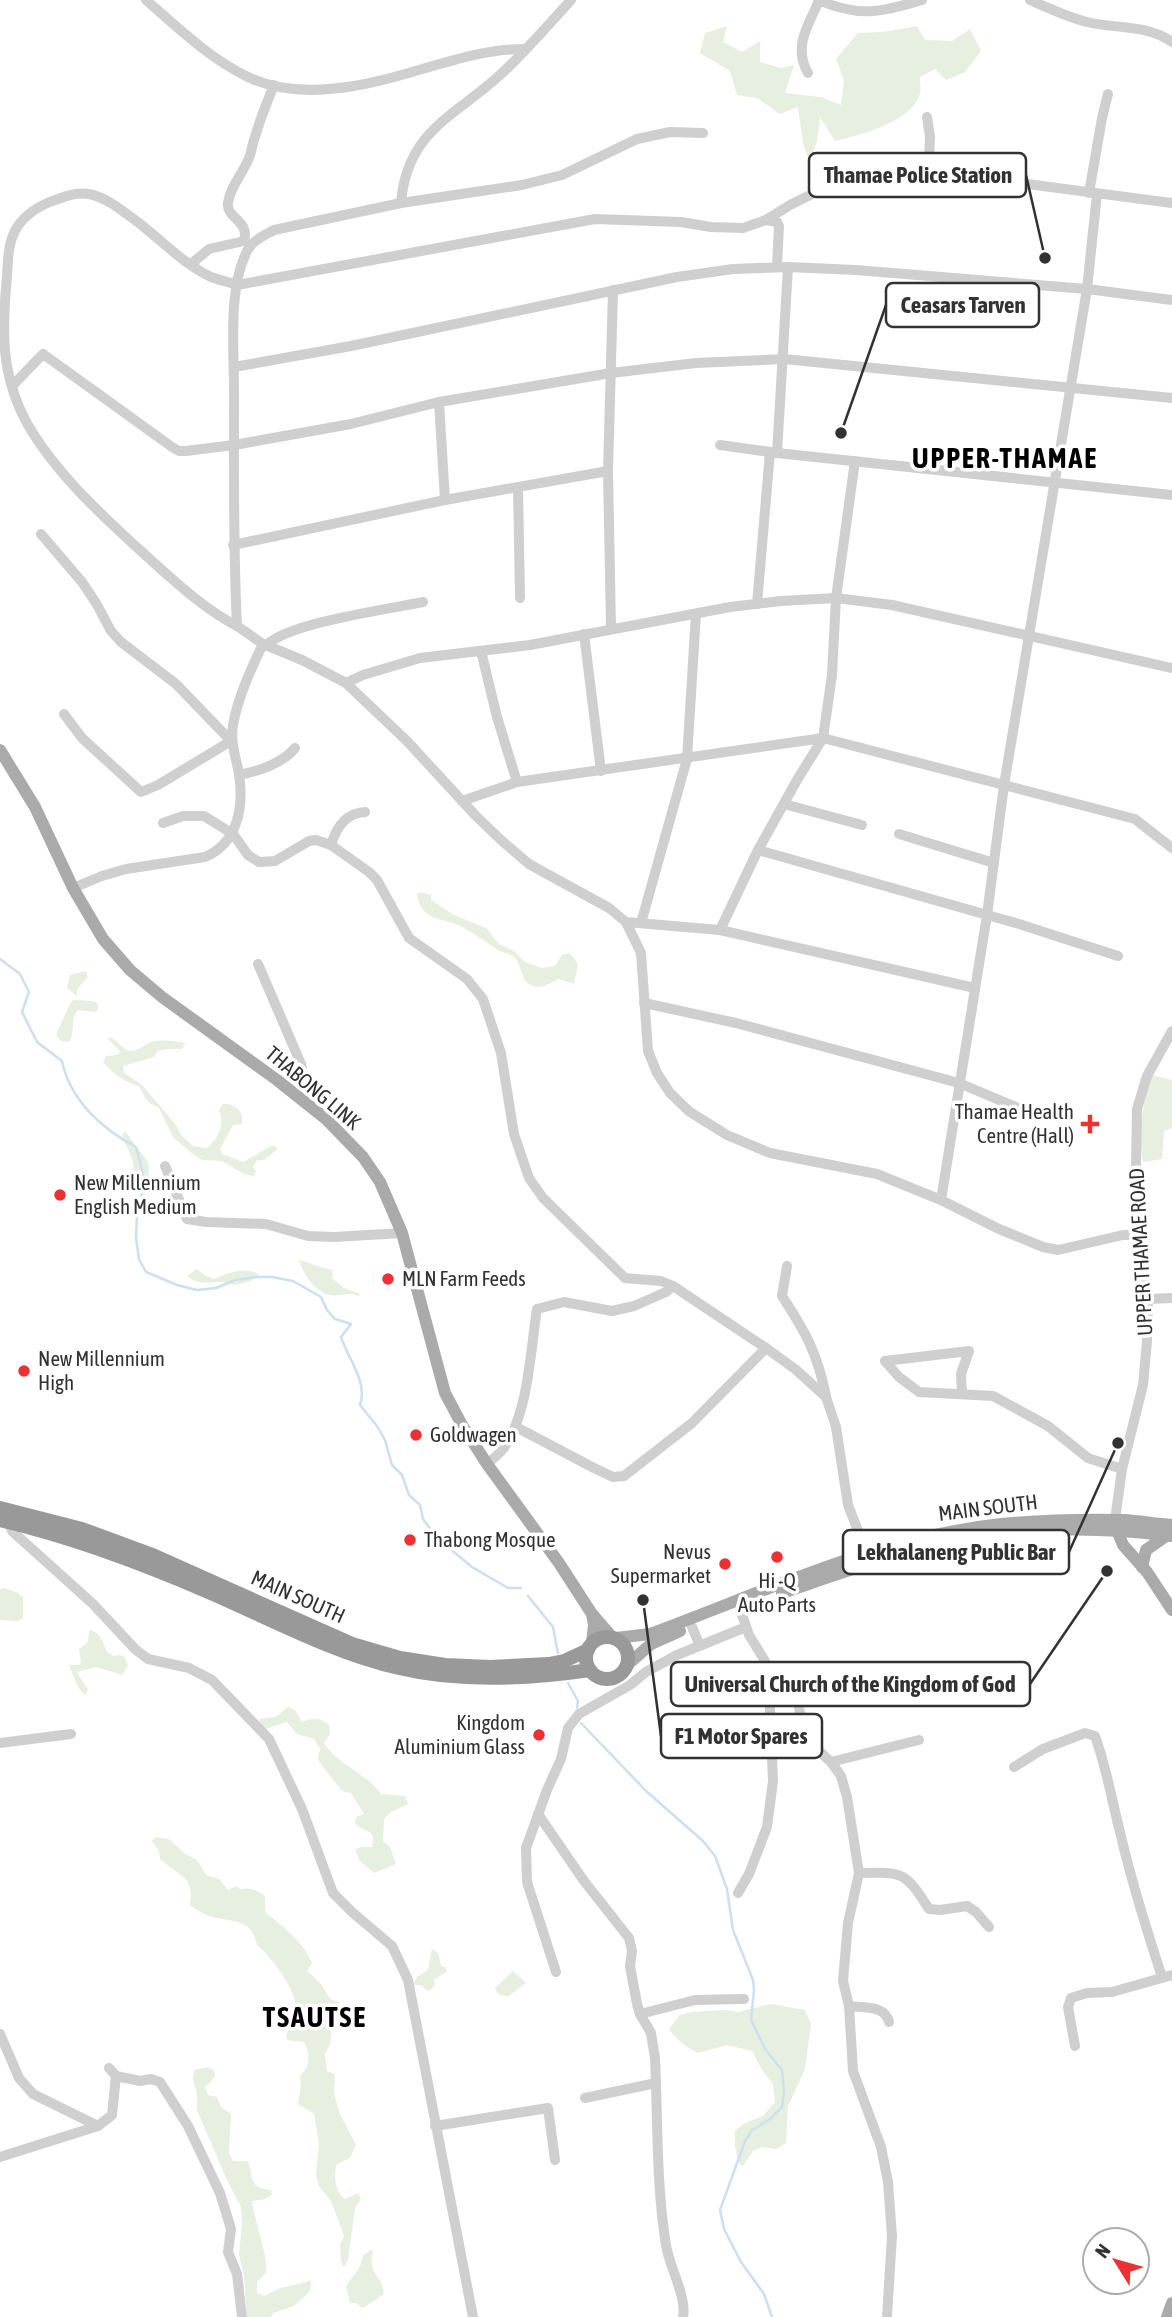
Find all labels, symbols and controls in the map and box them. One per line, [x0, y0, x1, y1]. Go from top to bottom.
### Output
callout: Thamae Police Station [809, 153, 1026, 197]
text: Thamae Police Station [824, 162, 1012, 188]
callout: Ceasars Tarven [886, 283, 1039, 327]
text: Ceasars Tarven [900, 292, 1026, 318]
district label: UPPER-THAMAE [912, 442, 1098, 474]
street label: THABONG LINK [261, 1041, 367, 1134]
place label: Thamae Health Centre (Hall) [955, 1099, 1074, 1147]
marker: Thamae Health Centre (Hall) [1080, 1114, 1100, 1134]
street label: UPPER THAMAE ROAD [1124, 1168, 1156, 1336]
place label: New Millennium English Medium [74, 1170, 201, 1218]
marker: New Millennium English Medium [52, 1187, 68, 1203]
place label: MLN Farm Feeds [402, 1266, 526, 1290]
marker: MLN Farm Feeds [380, 1271, 396, 1287]
place label: New Millennium High [38, 1346, 165, 1394]
marker: New Millennium High [16, 1363, 32, 1379]
place label: Goldwagen [430, 1422, 517, 1446]
marker: Goldwagen [408, 1427, 424, 1443]
street label: MAIN SOUTH [937, 1489, 1039, 1525]
place label: Thabong Mosque [424, 1527, 556, 1551]
callout: Lekhalaneng Public Bar [843, 1530, 1069, 1574]
marker: Thabong Mosque [402, 1532, 418, 1548]
place label: Nevus Supermarket [611, 1539, 711, 1587]
text: Lekhalaneng Public Bar [857, 1539, 1057, 1565]
marker: Hi -Q Auto Parts [769, 1549, 785, 1565]
marker: Nevus Supermarket [717, 1556, 733, 1572]
street label: MAIN SOUTH [248, 1565, 349, 1627]
place label: Hi -Q Auto Parts [738, 1568, 816, 1616]
callout: Universal Church of the Kingdom of God [671, 1662, 1030, 1706]
text: Universal Church of the Kingdom of God [684, 1671, 1016, 1697]
place label: Kingdom Aluminium Glass [395, 1710, 525, 1758]
callout: F1 Motor Spares [661, 1714, 822, 1758]
text: F1 Motor Spares [674, 1723, 808, 1749]
marker: Kingdom Aluminium Glass [531, 1727, 547, 1743]
district label: TSAUTSE [263, 2001, 367, 2033]
north arrow [1081, 2226, 1151, 2296]
text: N [1090, 2240, 1115, 2262]

